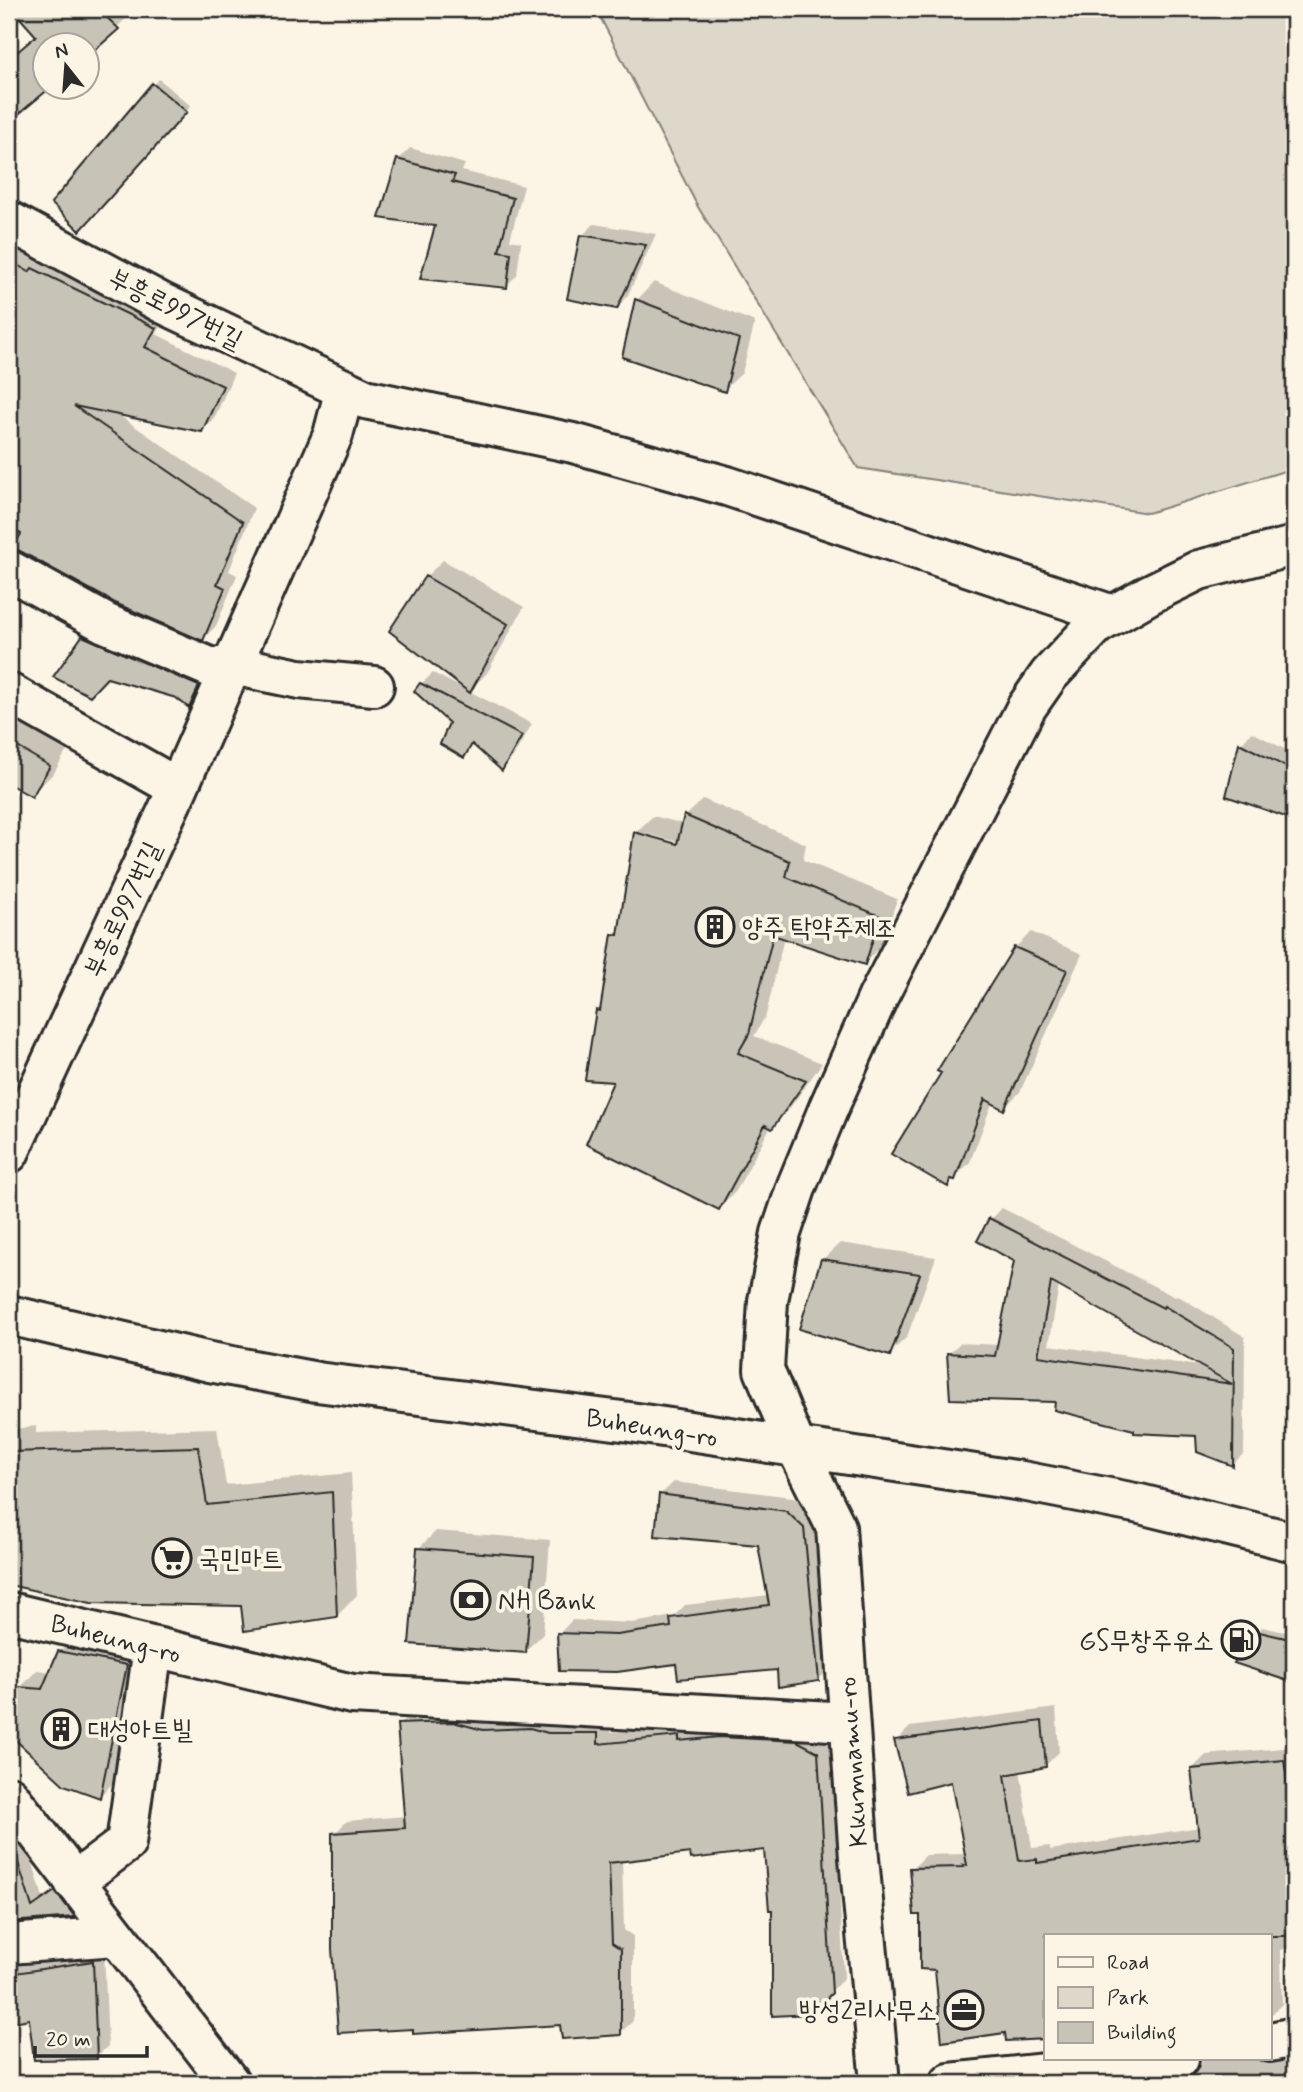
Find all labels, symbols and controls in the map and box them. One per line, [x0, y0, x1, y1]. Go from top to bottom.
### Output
north arrow [32, 32, 102, 102]
text: N [52, 37, 71, 65]
street label: 부흥로997번길 [102, 262, 248, 358]
street label: 부흥로997번길 [78, 836, 170, 983]
building icon: 양주 탁약주제조 [694, 906, 736, 948]
place label: 양주 탁약주제조 [742, 912, 895, 946]
street label: Buheung-ro [583, 1402, 720, 1456]
supermarket icon: 국민마트 [151, 1537, 193, 1579]
place label: 국민마트 [199, 1543, 283, 1577]
bank icon: NH Bank [450, 1579, 492, 1621]
place label: NH Bank [498, 1585, 596, 1619]
street label: Buheung-ro [47, 1607, 184, 1673]
fuel station icon: GS무창주유소 [1220, 1619, 1262, 1661]
place label: GS무창주유소 [1079, 1625, 1214, 1659]
street label: Kkumnamu-ro [831, 1676, 877, 1848]
building icon: 대성아트빌 [40, 1708, 82, 1750]
place label: 대성아트빌 [88, 1714, 193, 1748]
legend [1044, 1934, 1272, 2060]
text: Road [1107, 1949, 1149, 1977]
text: Park [1107, 1984, 1149, 2012]
office icon: 방성2리사무소 [943, 1989, 985, 2031]
place label: 방성2리사무소 [799, 1995, 937, 2029]
scale bar [35, 2015, 147, 2059]
text: Building [1107, 2019, 1177, 2049]
text: 20 m [46, 2026, 91, 2054]

